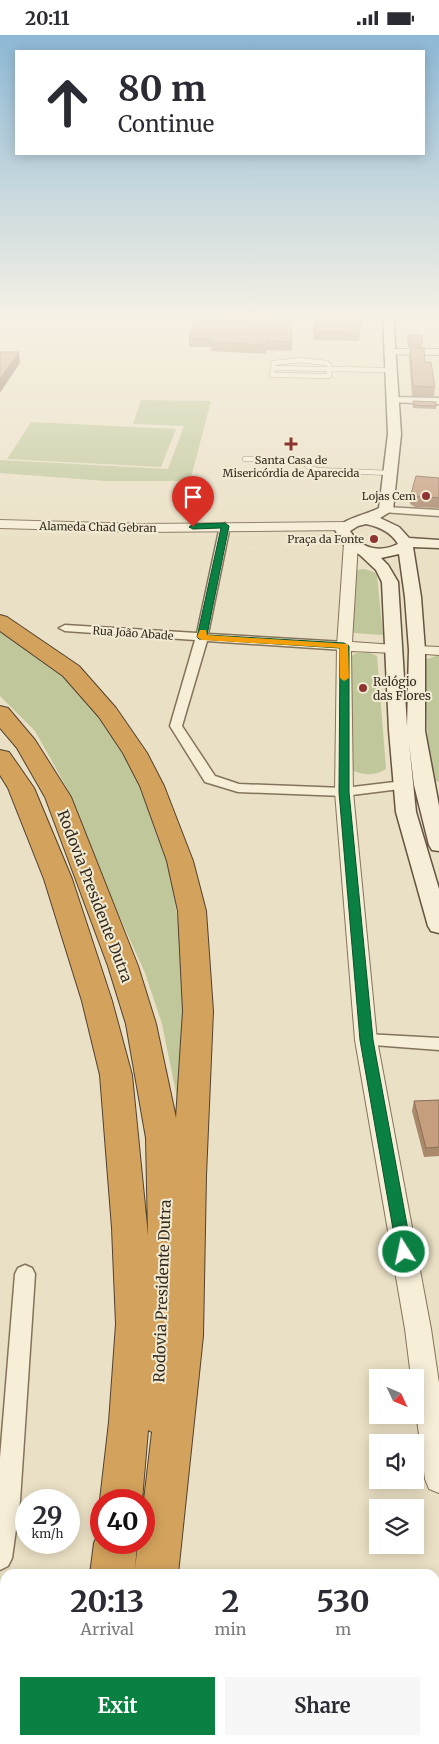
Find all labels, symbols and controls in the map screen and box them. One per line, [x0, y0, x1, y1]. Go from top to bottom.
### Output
text: 20:11 [25, 6, 70, 30]
text: 80 m [118, 67, 206, 111]
icon: ahead [35, 70, 100, 135]
text: Continue [118, 110, 214, 138]
marker: Santa Casa de Misericórdia de Aparecida [284, 437, 298, 451]
place label: Santa Casa de Misericórdia de Aparecida [223, 453, 360, 480]
pin [172, 476, 214, 527]
icon: arrive [179, 483, 207, 511]
place label: Lojas Cem [362, 489, 416, 503]
marker: Lojas Cem [420, 490, 432, 502]
street label: Alameda Chad Gebran [38, 519, 158, 535]
place label: Praça da Fonte [287, 532, 364, 546]
marker: Praça da Fonte [368, 533, 380, 545]
street label: Rua João Abade [92, 623, 174, 643]
place label: Relógio das Flores [373, 674, 431, 703]
marker: Relógio das Flores [357, 682, 369, 694]
street label: Rodovia Presidente Dutra [53, 807, 137, 985]
street label: Rodovia Presidente Dutra [149, 1199, 175, 1383]
position arrow [377, 1225, 429, 1277]
north arrow [369, 1369, 424, 1424]
map controls [369, 1369, 424, 1554]
button: sound [369, 1434, 424, 1489]
speed limit sign: 40 [90, 1489, 155, 1554]
text: 29 [33, 1499, 62, 1531]
button: layers [369, 1499, 424, 1554]
text: km/h [32, 1526, 63, 1541]
text: 20:13 [70, 1582, 144, 1620]
text: 2 [222, 1582, 239, 1620]
text: 530 [317, 1582, 370, 1620]
text: Arrival [81, 1619, 134, 1639]
text: min [215, 1619, 246, 1639]
text: m [335, 1619, 351, 1639]
button: Exit [20, 1677, 215, 1735]
button: Share [225, 1677, 420, 1735]

